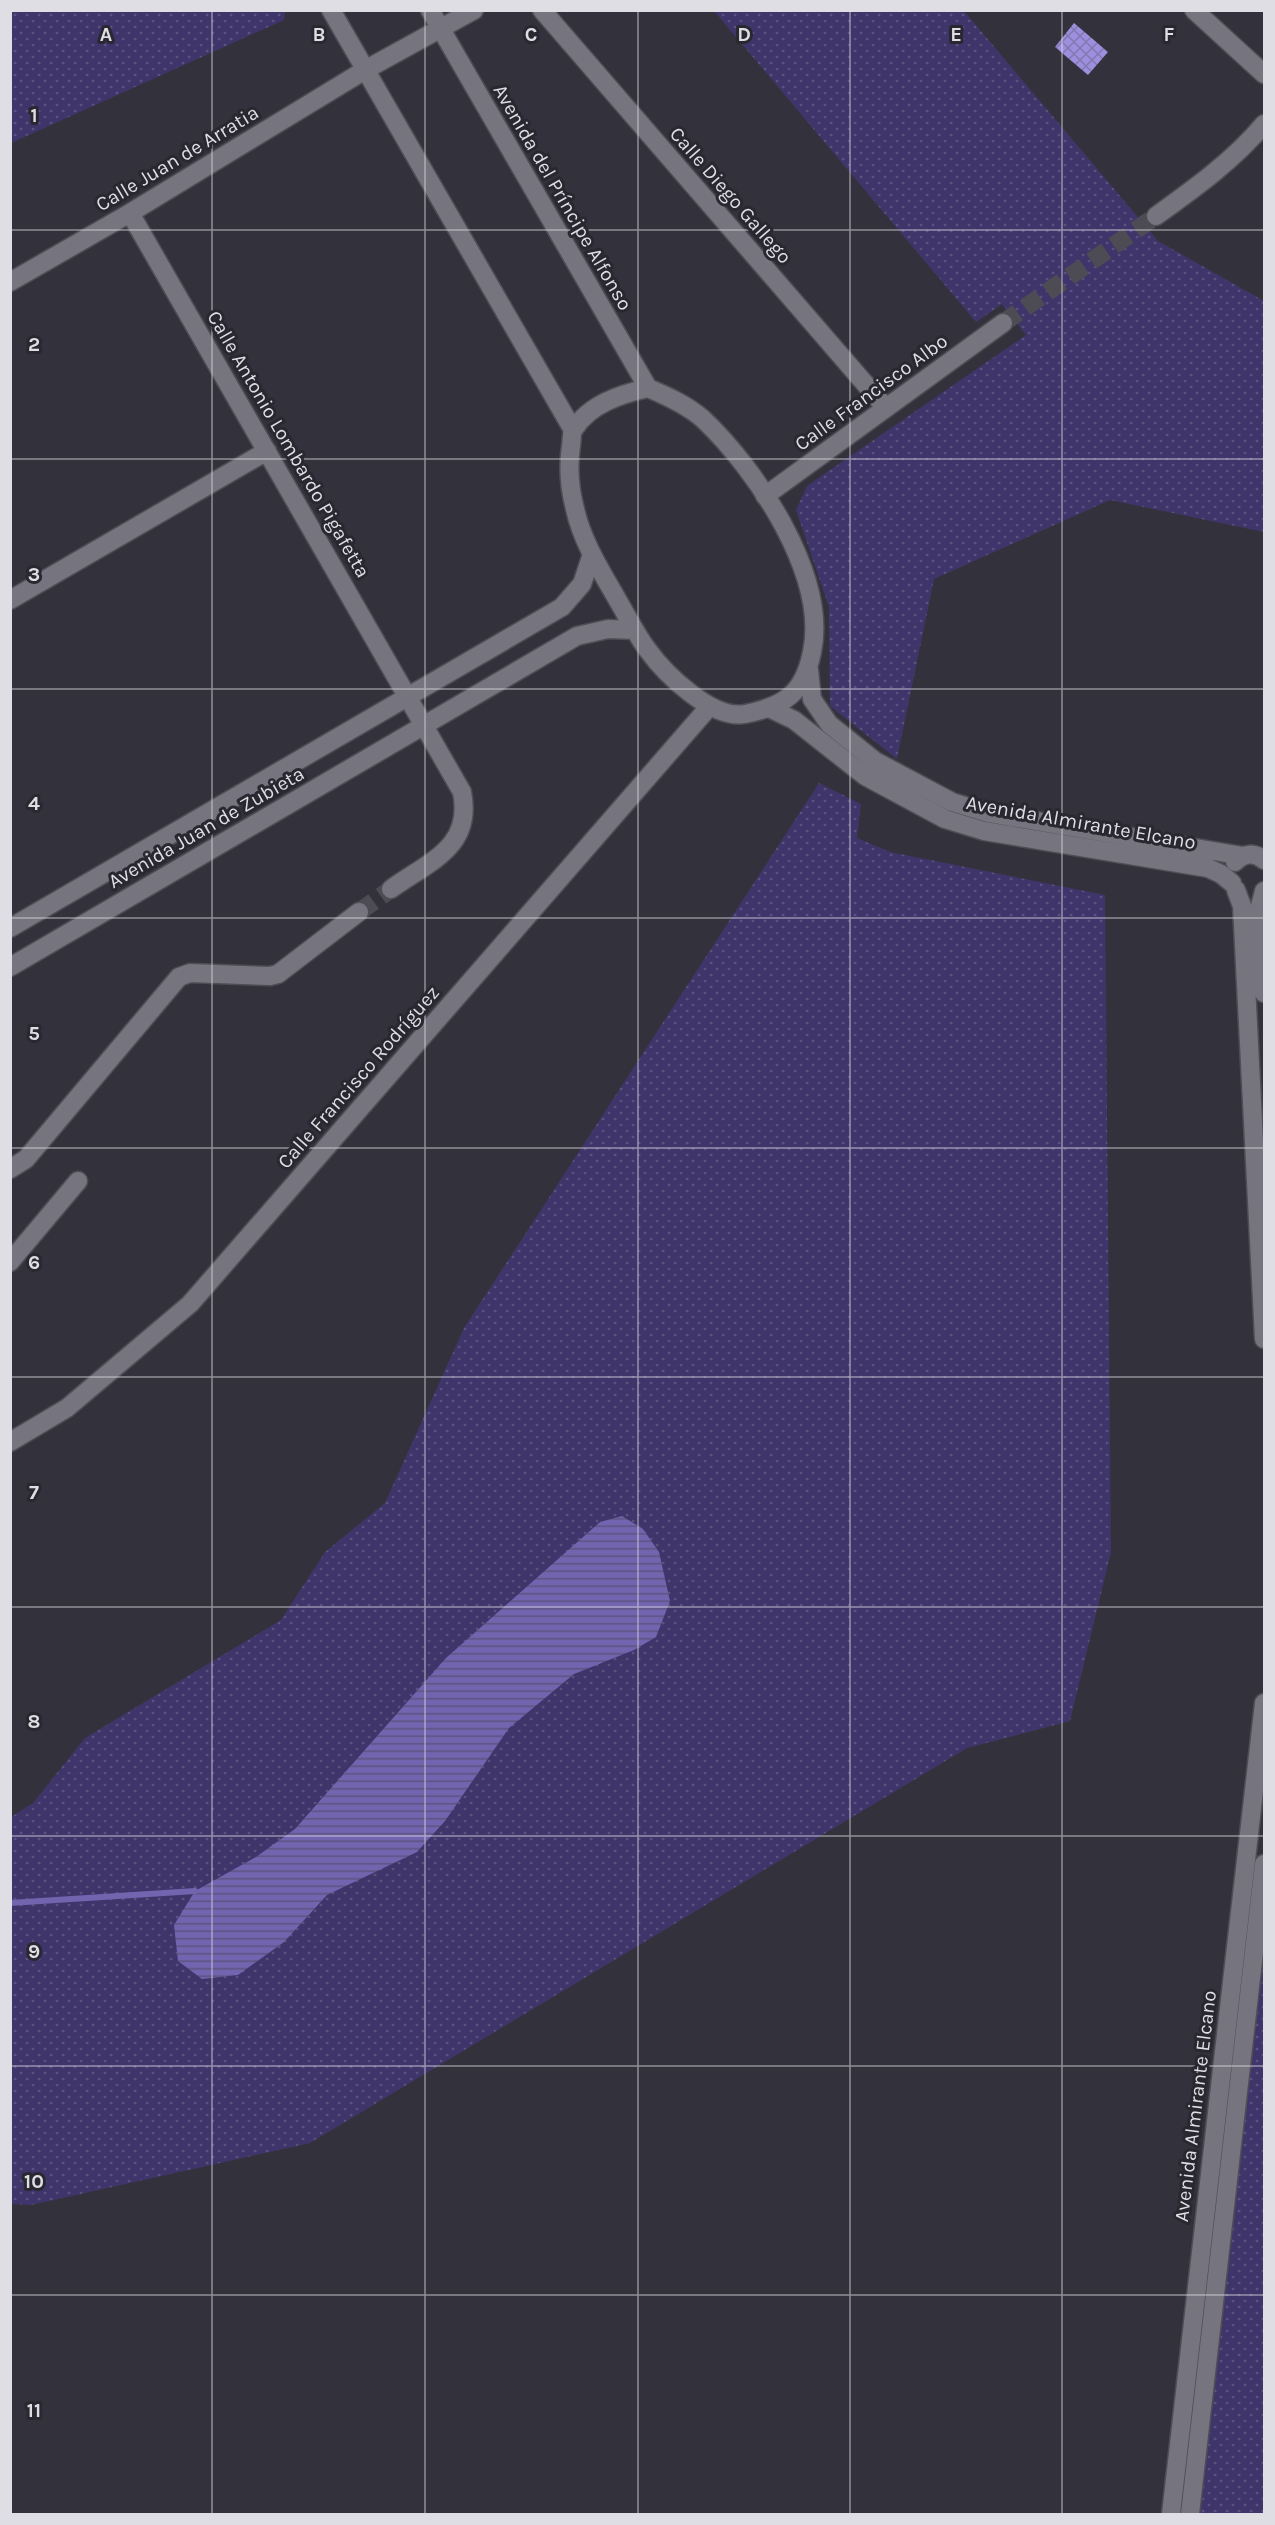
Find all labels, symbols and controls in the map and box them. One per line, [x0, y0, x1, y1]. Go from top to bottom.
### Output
text: A [100, 23, 113, 46]
text: B [313, 23, 325, 46]
text: C [525, 23, 537, 46]
text: D [737, 23, 751, 46]
text: E [950, 23, 962, 46]
text: F [1164, 23, 1175, 46]
street label: Avenida del Príncipe Alfonso [488, 80, 637, 314]
street label: Calle Juan de Arratia [92, 101, 263, 216]
text: 1 [30, 104, 38, 127]
street label: Calle Diego Gallego [665, 122, 796, 268]
street label: Calle Antonio Lombardo Pigafetta [203, 307, 375, 582]
street label: Calle Francisco Albo [791, 329, 952, 455]
text: 2 [28, 333, 40, 356]
text: 3 [28, 563, 40, 586]
street label: Avenida Juan de Zubieta [104, 762, 308, 893]
street label: Avenida Almirante Elcano [964, 791, 1198, 854]
text: 4 [28, 792, 40, 815]
street label: Calle Francisco Rodríguez [273, 981, 444, 1173]
text: 5 [28, 1022, 40, 1045]
text: 6 [28, 1251, 40, 1274]
text: 7 [29, 1481, 39, 1504]
text: 8 [28, 1710, 40, 1733]
text: 9 [28, 1940, 40, 1963]
street label: Avenida Almirante Elcano [1170, 1989, 1221, 2223]
text: 10 [24, 2170, 44, 2193]
text: 11 [27, 2399, 41, 2422]

